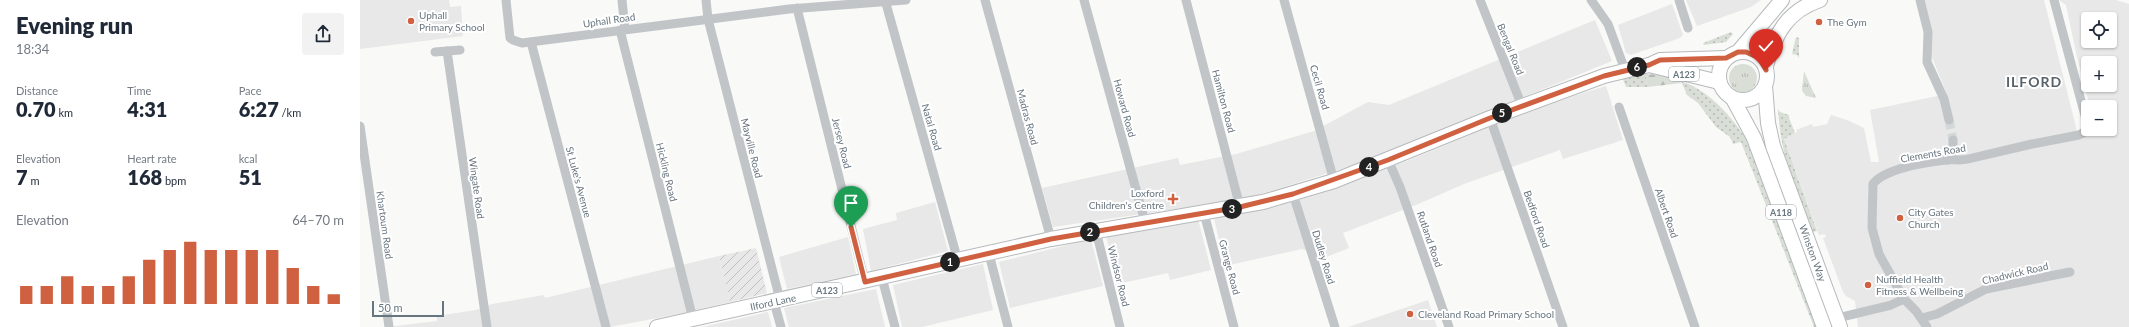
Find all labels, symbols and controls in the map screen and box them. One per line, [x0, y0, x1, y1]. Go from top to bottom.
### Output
place label: Uphall Primary School [419, 9, 485, 33]
street label: Uphall Road [582, 10, 636, 30]
text: Evening run [16, 12, 133, 39]
map controls [2081, 12, 2117, 136]
button: locate [2081, 12, 2117, 48]
button: share [302, 13, 344, 55]
marker: Uphall Primary School [406, 16, 416, 26]
place label: The Gym [1827, 16, 1867, 28]
marker: The Gym [1814, 17, 1824, 27]
street label: Bengal Road [1495, 21, 1527, 77]
pin [1749, 29, 1783, 70]
icon: check [1755, 35, 1777, 57]
text: 18:34 [16, 41, 49, 57]
button: + [2081, 56, 2117, 92]
pin: 6 [1627, 57, 1647, 77]
text: 6 [1634, 60, 1640, 73]
street label: Cecil Road [1308, 63, 1332, 111]
road number: A123 [1669, 67, 1699, 81]
street label: Hamilton Road [1210, 68, 1238, 134]
district label: ILFORD [2006, 73, 2062, 90]
street label: Howard Road [1111, 78, 1139, 138]
text: Distance [16, 84, 58, 97]
text: Time [127, 84, 151, 97]
text: Pace [239, 84, 262, 97]
street label: Madras Road [1015, 88, 1041, 146]
text: 0.70 [16, 97, 56, 121]
text: 4:31 [127, 97, 167, 121]
text: 6:27 [239, 97, 279, 121]
button: − [2081, 100, 2117, 136]
street label: Natal Road [920, 102, 944, 152]
pin: 5 [1492, 103, 1512, 123]
text: km [56, 106, 73, 119]
text: /km [279, 106, 301, 119]
text: 5 [1499, 106, 1505, 119]
street label: Jersey Road [830, 116, 854, 170]
street label: Mayville Road [739, 117, 765, 179]
street label: Hickling Road [654, 141, 680, 203]
street label: Clements Road [1899, 141, 1967, 165]
street label: St Luke's Avenue [564, 145, 594, 219]
text: Elevation [16, 152, 61, 165]
text: Heart rate [127, 152, 177, 165]
text: kcal [239, 152, 257, 165]
street label: Wingate Road [467, 156, 487, 220]
pin: 4 [1359, 157, 1379, 177]
text: 4 [1366, 160, 1372, 173]
text: 7 [16, 165, 28, 189]
text: 168 [127, 165, 162, 189]
text: 51 [239, 165, 262, 189]
text: m [28, 174, 39, 187]
text: bpm [162, 174, 186, 187]
pin [834, 186, 868, 227]
street label: Albert Road [1653, 186, 1681, 240]
place label: Loxford Children's Centre [1089, 187, 1164, 211]
street label: Bedford Road [1522, 189, 1552, 249]
street label: Khartoum Road [374, 190, 396, 260]
icon: arrive [840, 192, 862, 214]
marker: Loxford Children's Centre [1167, 193, 1179, 205]
pin: 3 [1222, 199, 1242, 219]
text: 3 [1229, 202, 1235, 215]
road number: A118 [1766, 205, 1796, 219]
place label: City Gates Church [1908, 206, 1954, 230]
street label: Rutland Road [1415, 209, 1445, 269]
text: Elevation [16, 212, 69, 228]
text: 64–70 m [292, 212, 344, 228]
marker: City Gates Church [1895, 213, 1905, 223]
pin: 2 [1080, 222, 1100, 242]
street label: Winston Way [1797, 223, 1829, 284]
text: 2 [1087, 225, 1093, 238]
street label: Dudley Road [1310, 229, 1338, 285]
street label: Grange Road [1217, 238, 1243, 296]
street label: Windsor Road [1106, 244, 1132, 308]
pin: 1 [940, 252, 960, 272]
text: 1 [947, 255, 953, 268]
street label: Chadwick Road [1981, 260, 2049, 286]
place label: Nuffield Health Fitness & Wellbeing [1876, 273, 1963, 297]
marker: Nuffield Health Fitness & Wellbeing [1863, 280, 1873, 290]
road number: A123 [812, 283, 842, 297]
street label: Ilford Lane [749, 291, 797, 313]
scale bar [372, 299, 444, 318]
text: 50 m [378, 301, 403, 314]
place label: Cleveland Road Primary School [1418, 308, 1554, 320]
marker: Cleveland Road Primary School [1405, 309, 1415, 319]

